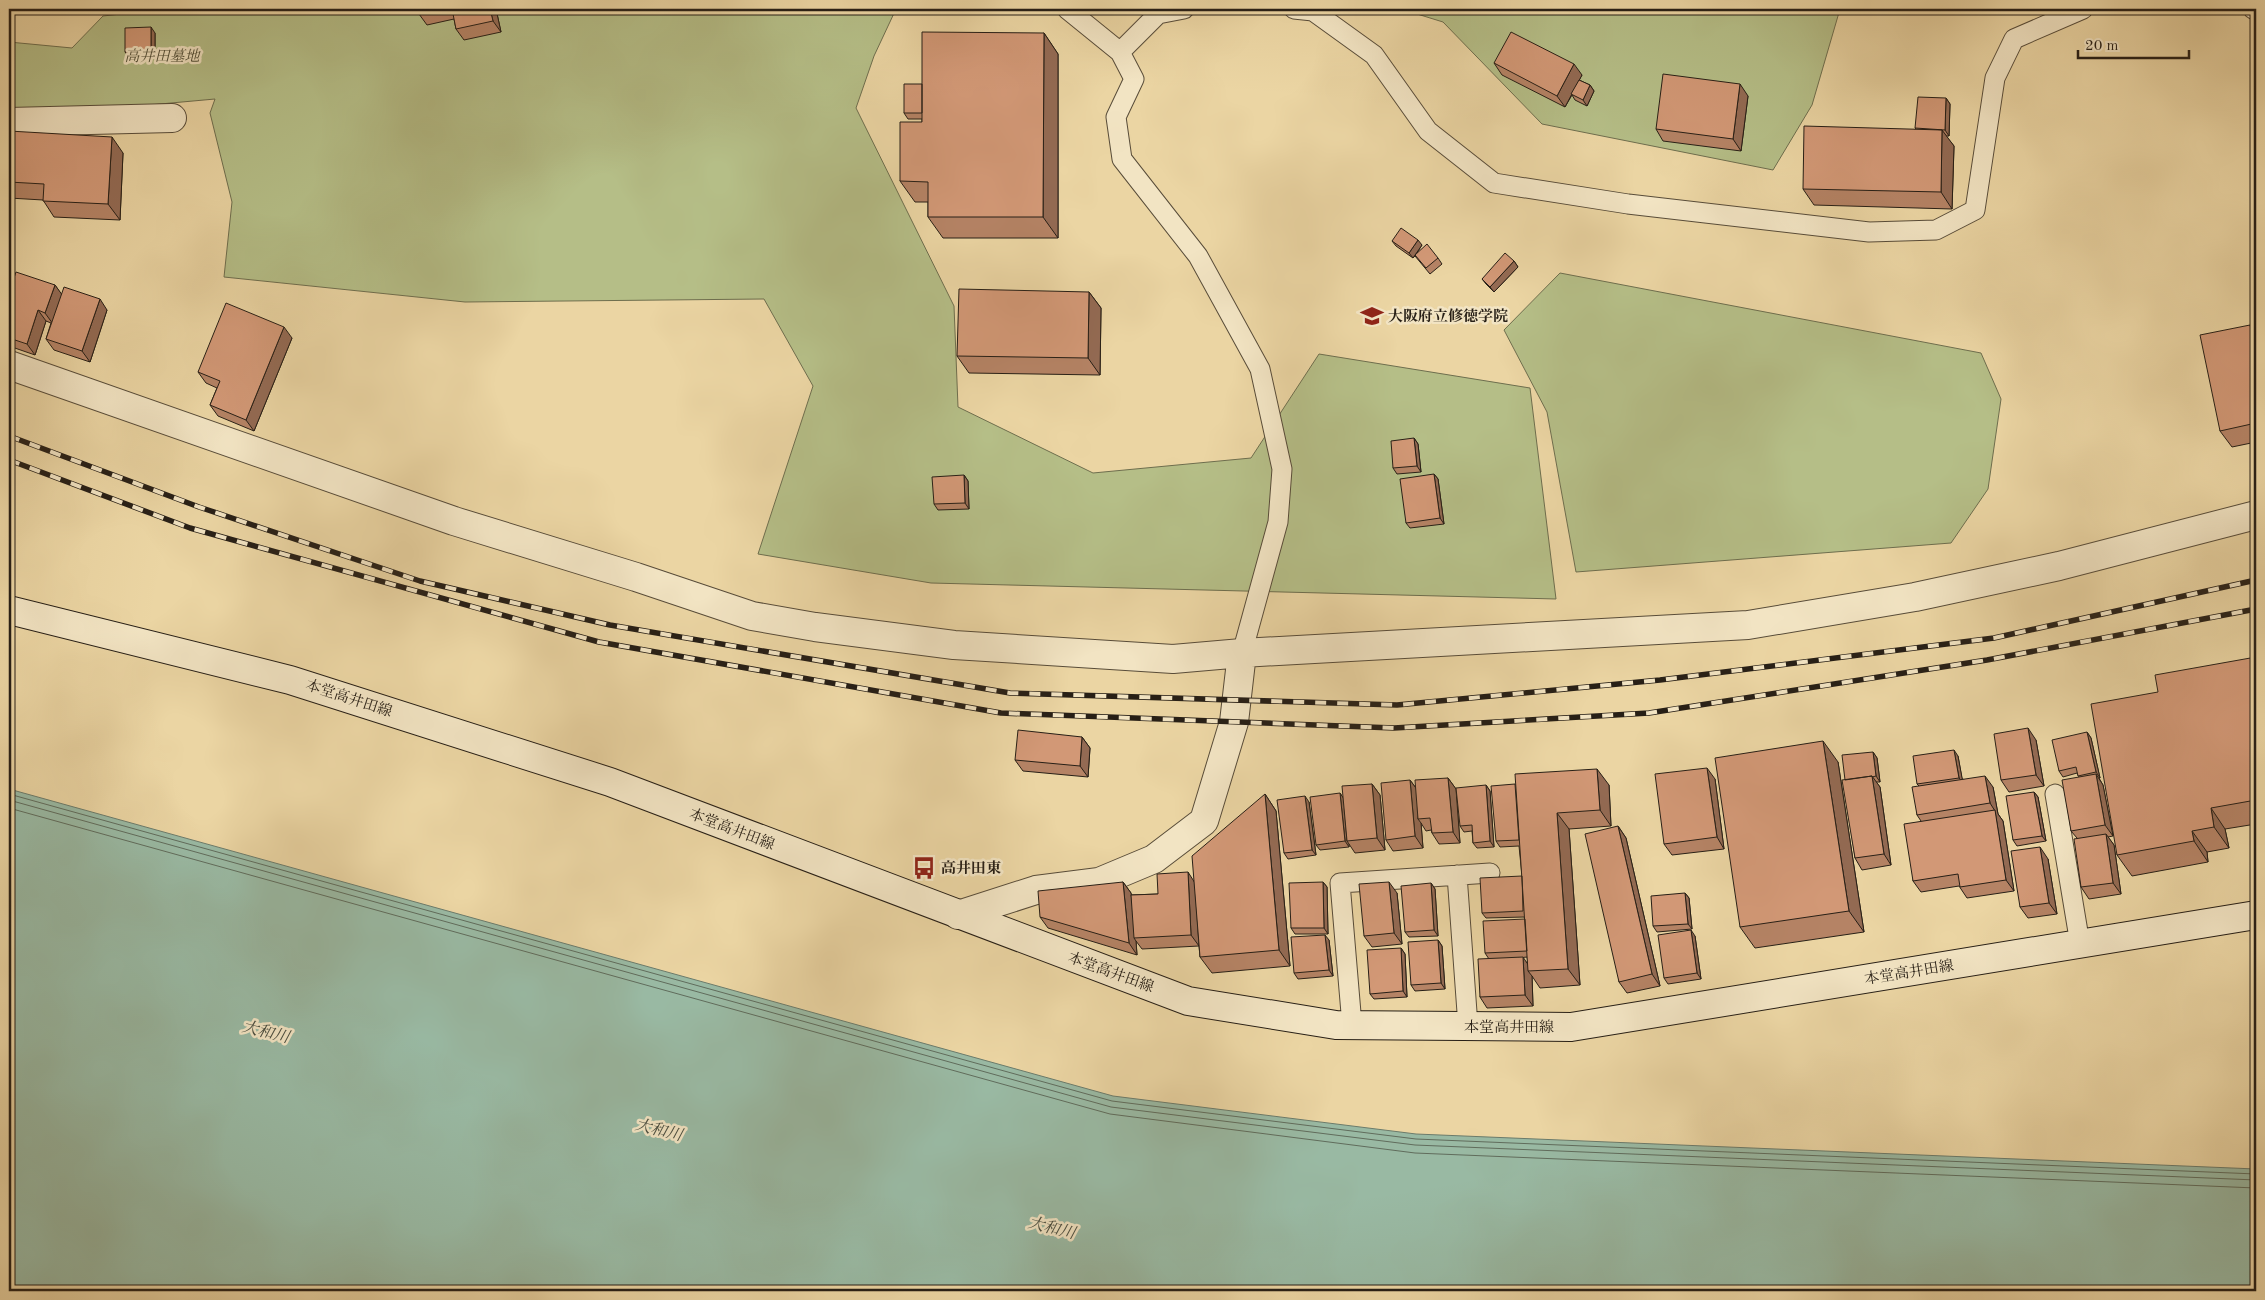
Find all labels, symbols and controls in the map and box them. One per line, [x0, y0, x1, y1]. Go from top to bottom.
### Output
scale bar [2078, 28, 2189, 60]
text: 20 m [2085, 39, 2119, 54]
park label: 高井田墓地 [124, 48, 201, 65]
school or university icon: 大阪府立修徳学院 [1359, 303, 1385, 329]
place label: 大阪府立修徳学院 [1388, 308, 1508, 325]
street label: 本堂高井田線 [303, 676, 394, 720]
street label: 本堂高井田線 [687, 805, 777, 854]
bus stop icon: 高井田東 [911, 855, 937, 881]
place label: 高井田東 [941, 860, 1002, 877]
street label: 本堂高井田線 [1066, 949, 1156, 996]
street label: 本堂高井田線 [1863, 957, 1955, 988]
water label: 大和川 [240, 1017, 293, 1047]
street label: 本堂高井田線 [1464, 1019, 1554, 1036]
water label: 大和川 [633, 1115, 686, 1145]
water label: 大和川 [1026, 1213, 1079, 1243]

